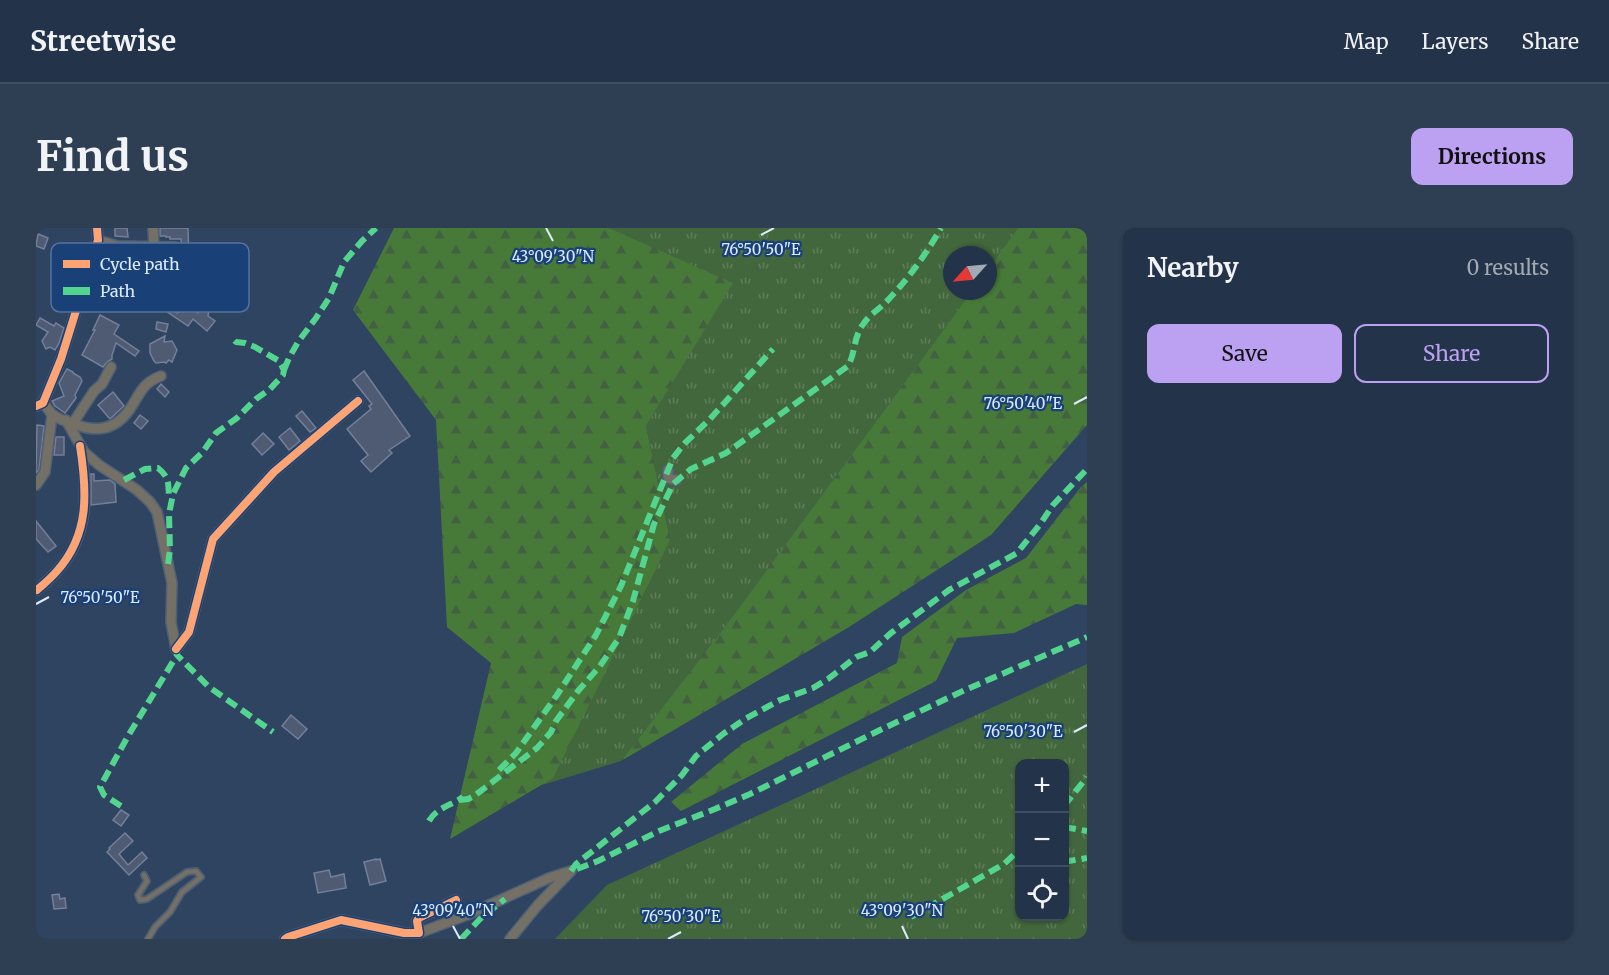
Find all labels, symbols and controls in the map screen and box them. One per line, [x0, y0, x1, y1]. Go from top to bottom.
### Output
text: Streetwise [30, 23, 176, 59]
text: Map [1344, 28, 1389, 55]
text: Layers [1422, 28, 1489, 55]
text: Share [1522, 28, 1579, 55]
button: Directions [1411, 128, 1573, 185]
text: Find us [36, 130, 189, 182]
text: 76°50'50"E [722, 240, 801, 259]
legend [51, 243, 249, 312]
north arrow [943, 246, 997, 300]
text: 43°09'30"N [512, 247, 595, 266]
text: Nearby [1147, 251, 1239, 284]
text: Cycle path [100, 254, 180, 274]
text: 0 results [1466, 255, 1549, 280]
text: Path [100, 281, 136, 301]
button: Save [1147, 324, 1342, 383]
button: Share [1354, 324, 1549, 383]
text: 76°50'40"E [984, 394, 1063, 413]
text: 76°50'50"E [61, 588, 140, 607]
text: 76°50'30"E [983, 722, 1063, 741]
map controls [1015, 759, 1069, 921]
button: + [1015, 759, 1069, 813]
button: − [1015, 813, 1069, 867]
button: locate [1015, 867, 1069, 921]
text: 43°09'40"N [412, 901, 494, 920]
text: 43°09'30"N [861, 901, 944, 920]
text: 76°50'30"E [641, 907, 721, 926]

